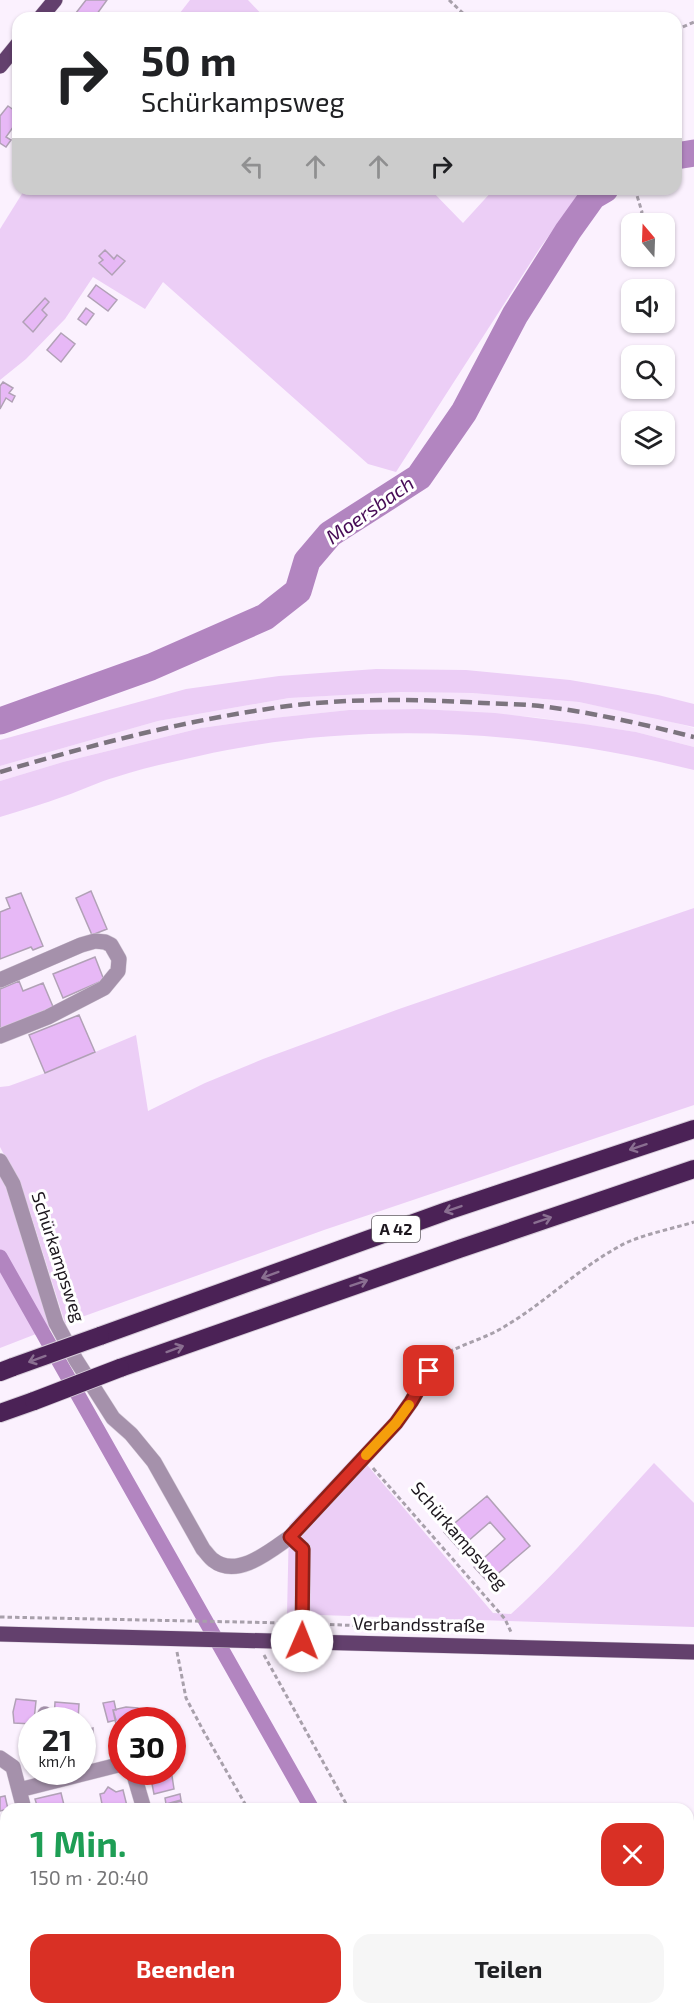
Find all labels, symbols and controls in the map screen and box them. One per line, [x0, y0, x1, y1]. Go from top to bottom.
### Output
text: 50 m [141, 34, 237, 84]
icon: right [42, 36, 120, 114]
text: Schürkampsweg [141, 85, 345, 117]
icon: left [236, 150, 269, 183]
icon: ahead [299, 150, 332, 183]
icon: ahead [362, 150, 395, 183]
icon: right [425, 150, 458, 183]
north arrow [621, 213, 675, 267]
map controls [621, 213, 675, 465]
button: sound [621, 279, 675, 333]
button: search [621, 345, 675, 399]
button: layers [621, 411, 675, 465]
water label: Moersbach [321, 470, 418, 548]
one-way arrow [630, 1143, 648, 1154]
street label: Schürkampsweg [28, 1189, 90, 1325]
one-way arrow [444, 1204, 463, 1215]
one-way arrow [533, 1214, 552, 1225]
road number: A 42 [372, 1216, 420, 1242]
one-way arrow [261, 1270, 280, 1281]
one-way arrow [349, 1277, 368, 1288]
one-way arrow [165, 1342, 184, 1353]
pin [403, 1345, 454, 1396]
one-way arrow [28, 1354, 47, 1365]
icon: arrive [412, 1354, 445, 1387]
street label: Schürkampsweg [407, 1477, 513, 1594]
position arrow [270, 1609, 334, 1673]
street label: Verbandsstraße [353, 1612, 485, 1636]
speed limit sign: 30 [108, 1707, 186, 1785]
text: 21 [42, 1721, 72, 1757]
text: km/h [38, 1752, 76, 1770]
text: 1 Min. [30, 1821, 127, 1864]
button: close [601, 1823, 664, 1886]
text: 150 m · 20:40 [30, 1865, 149, 1889]
button: Beenden [30, 1934, 341, 2003]
button: Teilen [353, 1934, 664, 2003]

